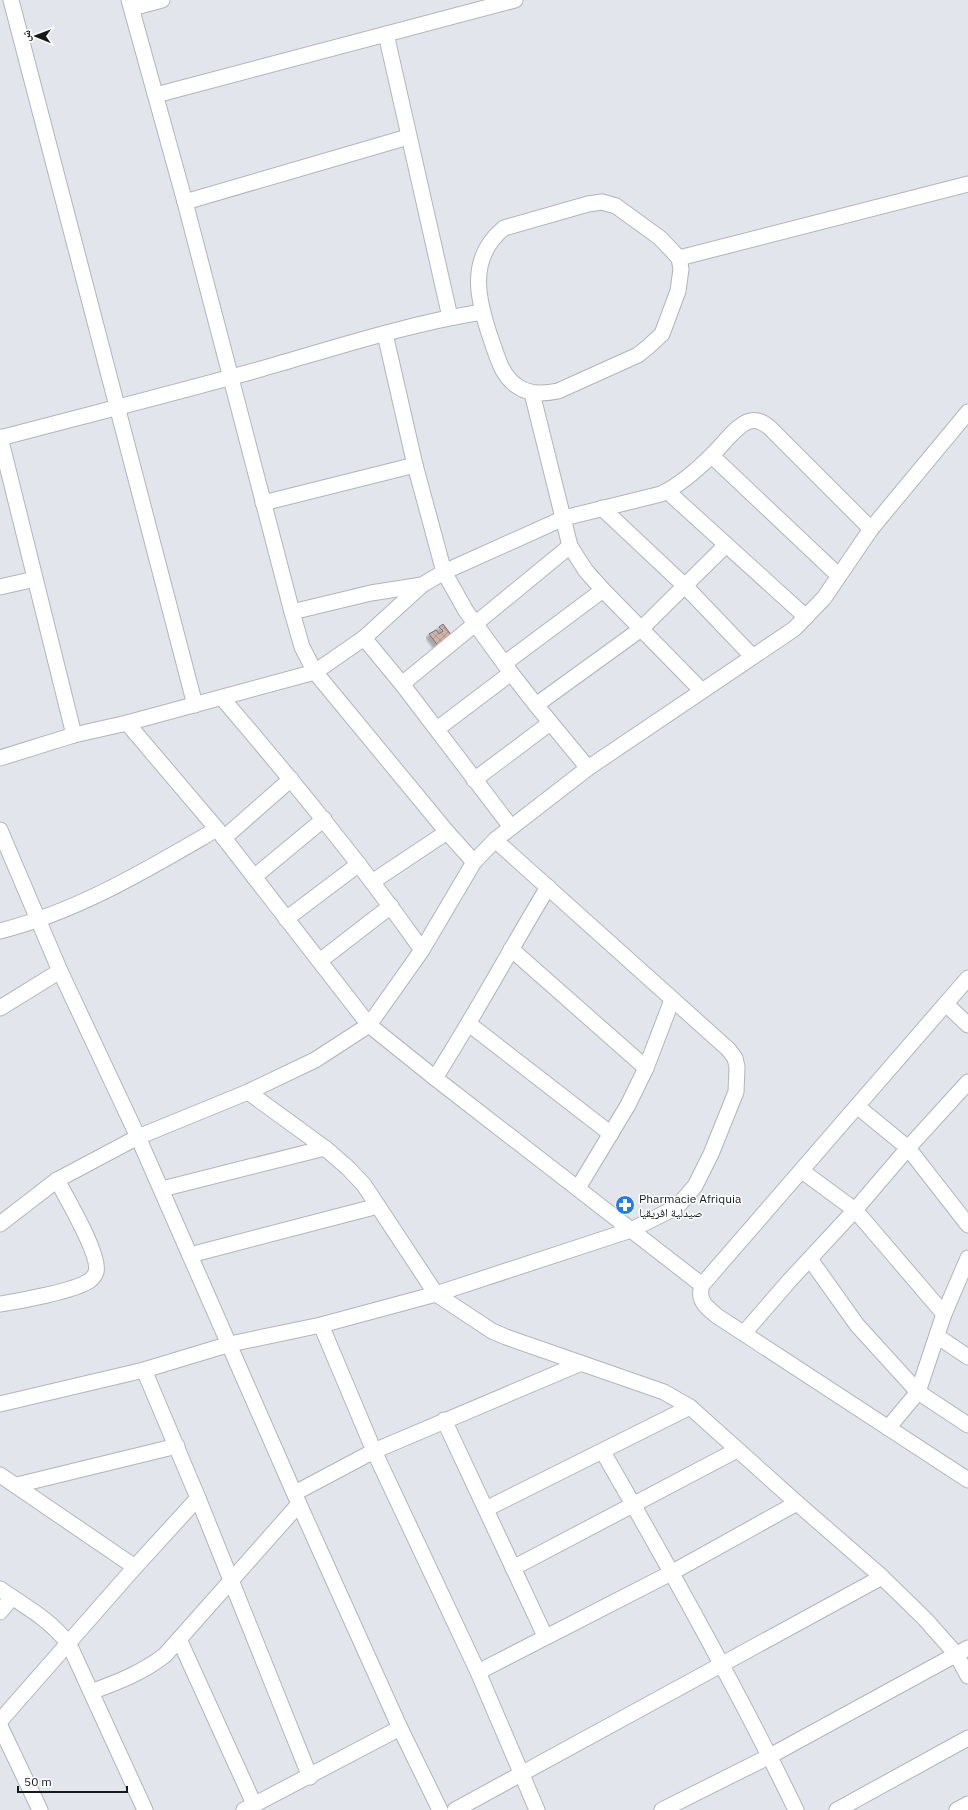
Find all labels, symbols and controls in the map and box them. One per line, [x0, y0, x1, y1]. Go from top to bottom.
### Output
north arrow [16, 16, 56, 56]
text: ش [19, 30, 34, 42]
place label: Pharmacie Afriquia صيدلية افريقيا [639, 1191, 742, 1220]
pharmacy icon: Pharmacie Afriquia صيدلية افريقيا [614, 1194, 636, 1216]
scale bar [18, 1768, 127, 1794]
text: 50 m [24, 1774, 52, 1789]

